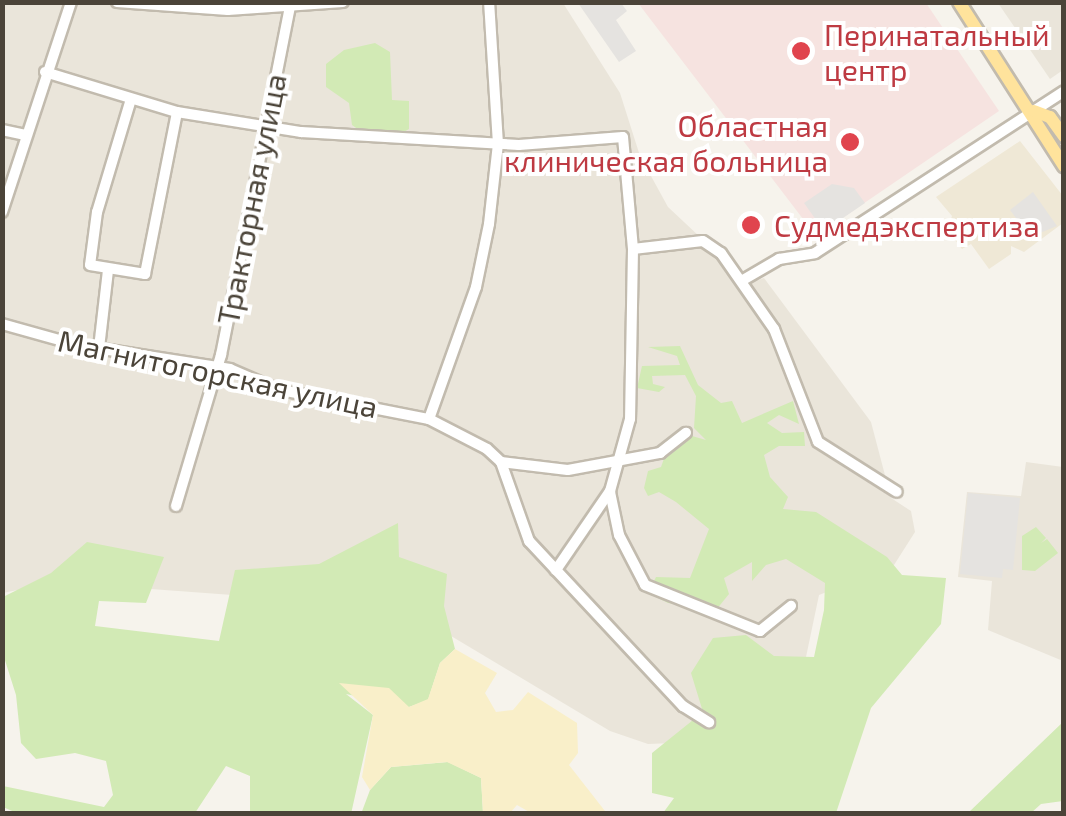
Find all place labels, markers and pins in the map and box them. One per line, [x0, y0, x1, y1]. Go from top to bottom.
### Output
place label: Перинатальный центр [824, 16, 1050, 86]
marker: Перинатальный центр [788, 38, 814, 64]
place label: Областная клиническая больница [504, 107, 828, 178]
marker: Областная клиническая больница [837, 129, 863, 155]
place label: Судмедэкспертиза [774, 207, 1040, 243]
marker: Судмедэкспертиза [738, 212, 764, 238]

